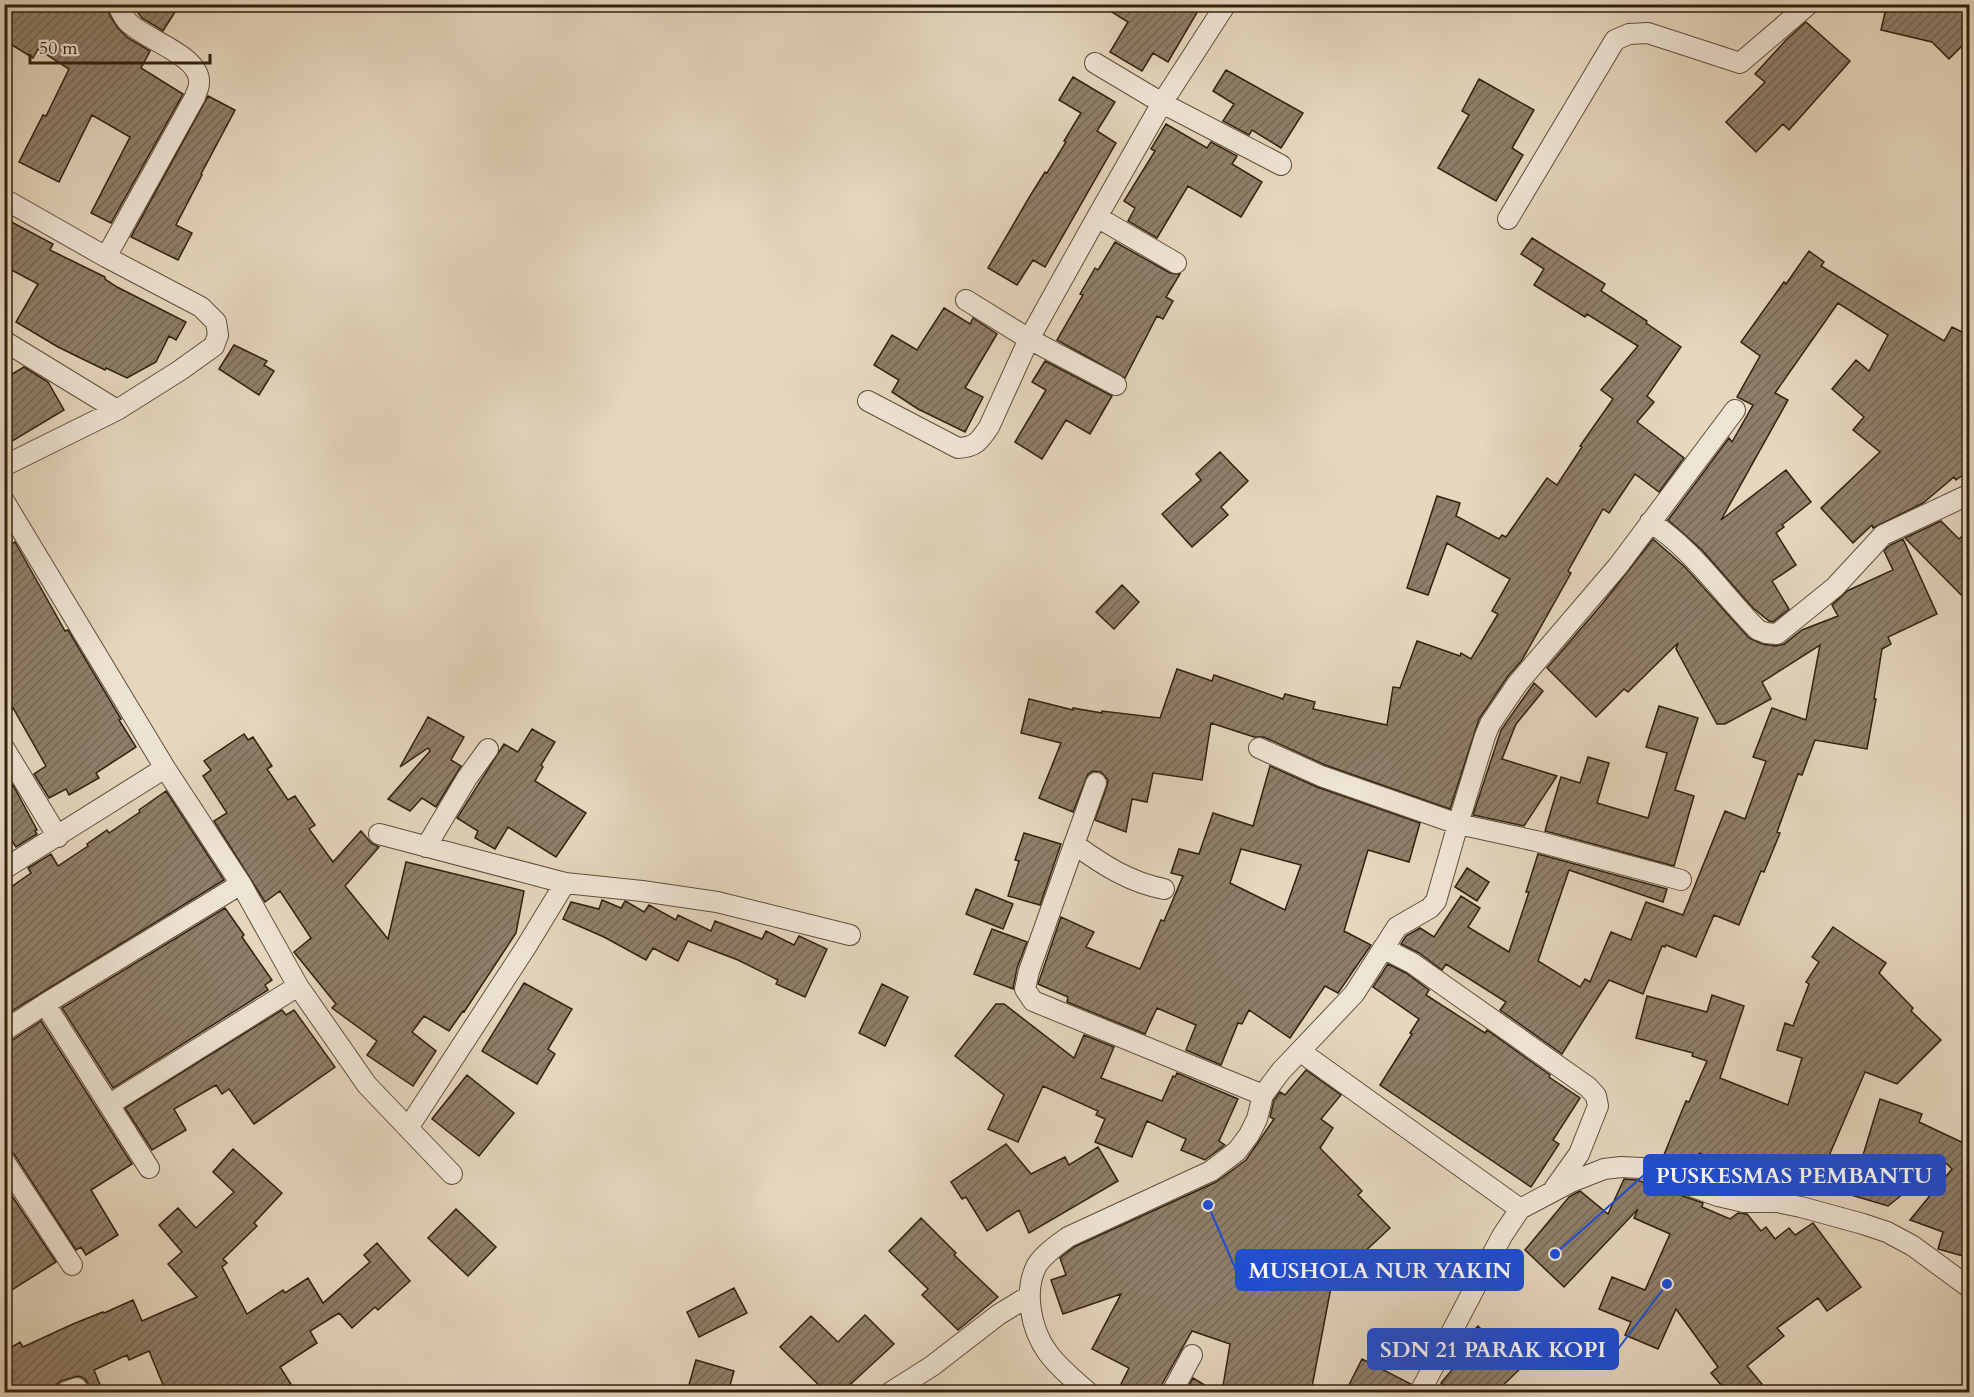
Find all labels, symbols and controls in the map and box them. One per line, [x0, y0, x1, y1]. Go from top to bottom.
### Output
scale bar [30, 27, 210, 65]
text: 50 m [39, 36, 78, 61]
callout: PUSKESMAS PEMBANTU [1644, 1155, 1945, 1195]
text: PUSKESMAS PEMBANTU [1656, 1161, 1932, 1191]
callout: MUSHOLA NUR YAKIN [1236, 1250, 1523, 1290]
text: MUSHOLA NUR YAKIN [1249, 1256, 1511, 1286]
callout: SDN 21 PARAK KOPI [1368, 1329, 1618, 1369]
text: SDN 21 PARAK KOPI [1380, 1335, 1606, 1365]

